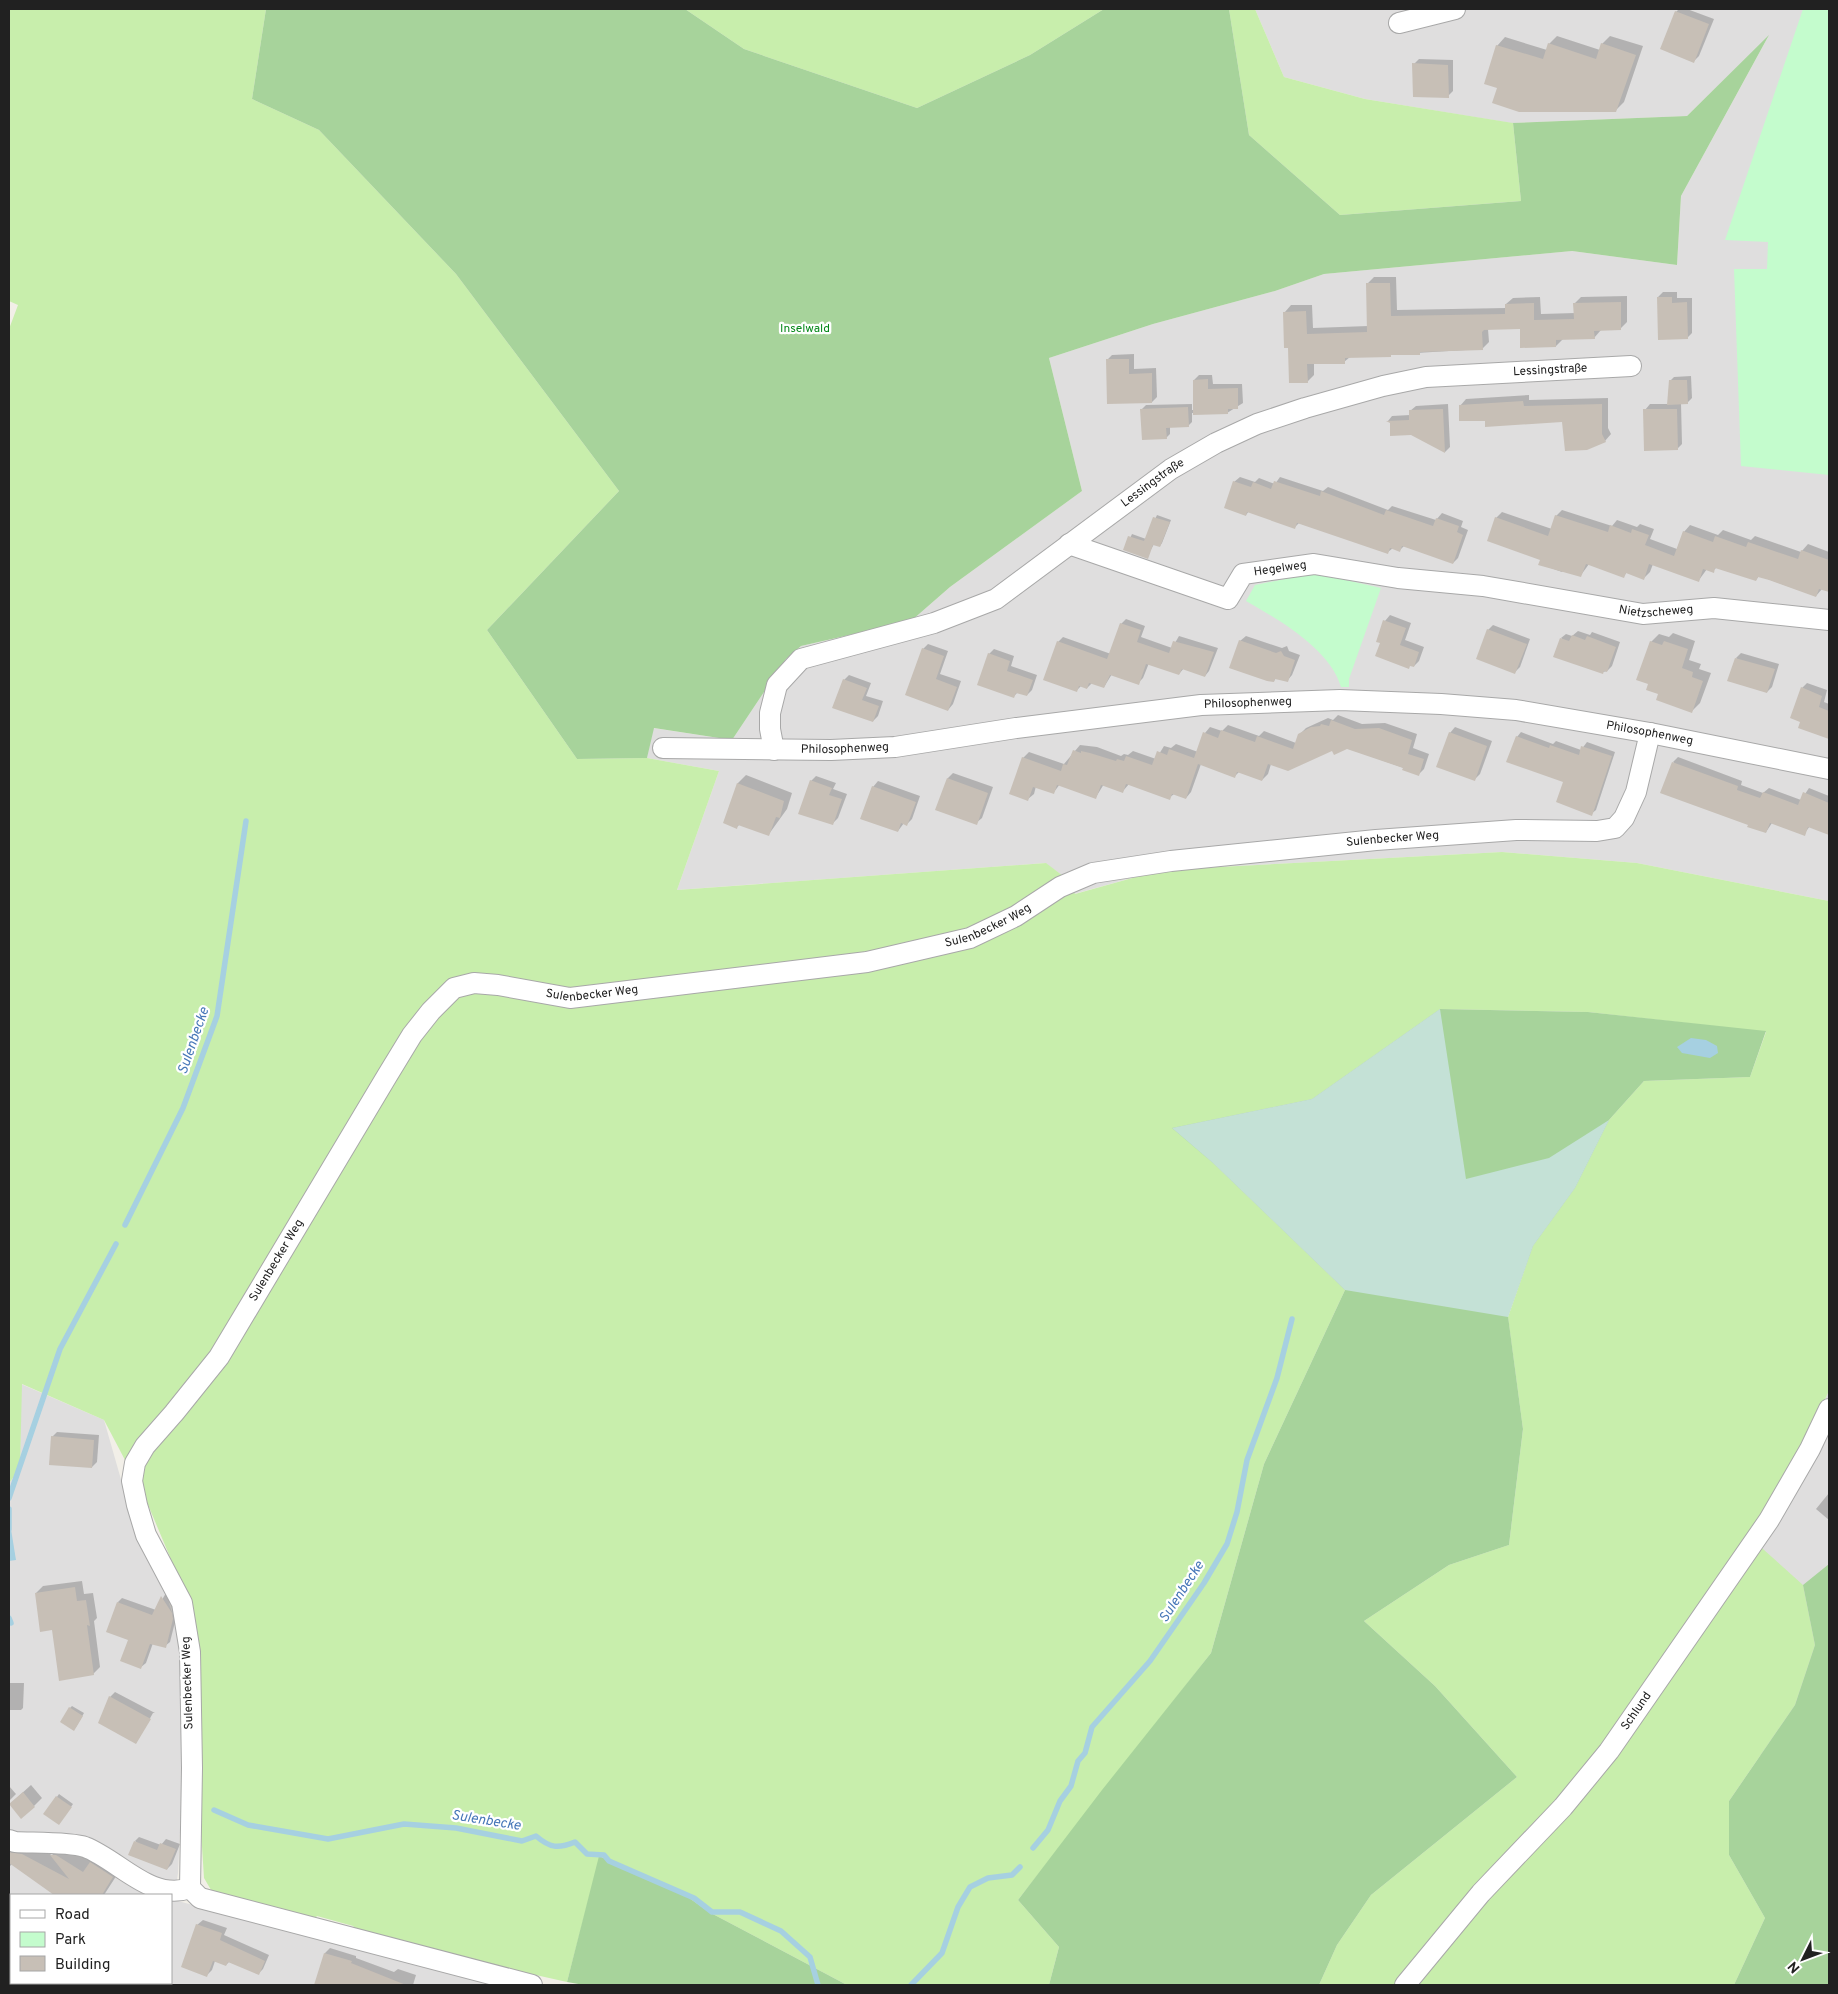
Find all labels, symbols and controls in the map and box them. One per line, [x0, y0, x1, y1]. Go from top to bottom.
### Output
park label: Inselwald [780, 321, 830, 337]
street label: Lessingstraße [1513, 360, 1588, 380]
street label: Lessingstraße [1118, 455, 1187, 511]
street label: Hegelweg [1253, 557, 1308, 580]
street label: Nietzscheweg [1617, 602, 1694, 622]
street label: Philosophenweg [1204, 694, 1292, 713]
street label: Philosophenweg [1605, 718, 1694, 749]
street label: Philosophenweg [801, 739, 889, 758]
street label: Sulenbecker Weg [1345, 828, 1440, 851]
street label: Sulenbecker Weg [943, 900, 1034, 952]
street label: Sulenbecker Weg [544, 982, 639, 1006]
water label: Sulenbecke [175, 1005, 214, 1077]
street label: Sulenbecker Weg [246, 1216, 307, 1305]
water label: Sulenbecke [1156, 1557, 1209, 1626]
street label: Sulenbecker Weg [178, 1636, 198, 1730]
street label: Schlund [1618, 1689, 1655, 1734]
water label: Sulenbecke [450, 1807, 523, 1835]
legend [10, 1894, 172, 1984]
text: Road [55, 1906, 90, 1925]
text: Park [55, 1931, 86, 1950]
north arrow [1778, 1934, 1828, 1984]
text: Building [55, 1956, 110, 1975]
text: N [1785, 1957, 1804, 1976]

